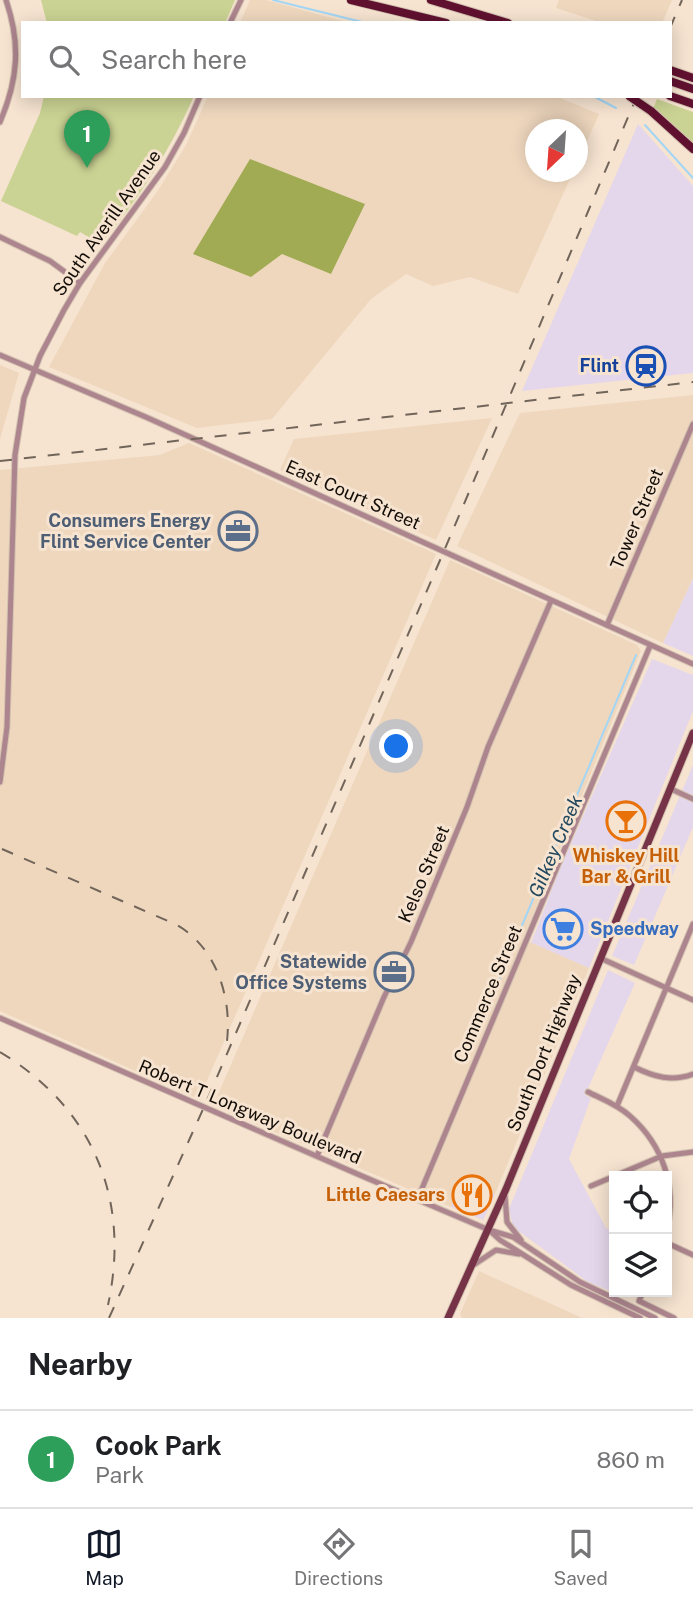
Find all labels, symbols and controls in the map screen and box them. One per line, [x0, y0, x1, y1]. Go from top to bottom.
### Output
search box [21, 21, 672, 98]
icon: search [45, 41, 83, 79]
text: Search here [101, 44, 247, 75]
pin: 1 [64, 110, 110, 168]
north arrow [525, 119, 588, 182]
street label: South Averill Avenue [48, 146, 165, 300]
station icon: Flint [625, 345, 667, 387]
place label: Flint [579, 355, 619, 376]
street label: East Court Street [283, 455, 424, 534]
street label: Tower Street [606, 465, 667, 572]
place label: Consumers Energy Flint Service Center [40, 510, 212, 552]
office icon: Consumers Energy Flint Service Center [217, 510, 259, 552]
your location [379, 729, 413, 763]
water label: Gilkey Creek [524, 791, 587, 900]
bar icon: Whiskey Hill Bar & Grill [605, 800, 647, 842]
street label: Kelso Street [394, 822, 453, 925]
place label: Whiskey Hill Bar & Grill [573, 845, 679, 887]
supermarket icon: Speedway [542, 908, 584, 950]
place label: Speedway [590, 918, 679, 939]
street label: Commerce Street [449, 922, 526, 1066]
place label: Statewide Office Systems [235, 951, 367, 993]
office icon: Statewide Office Systems [373, 951, 415, 993]
street label: South Dort Highway [502, 971, 585, 1135]
street label: Robert T Longway Boulevard [136, 1055, 365, 1168]
map controls [609, 1171, 672, 1297]
button: locate [609, 1171, 672, 1234]
restaurant icon: Little Caesars [451, 1174, 493, 1216]
place label: Little Caesars [326, 1184, 445, 1205]
button: layers [609, 1234, 672, 1297]
text: Nearby [28, 1346, 132, 1382]
text: Cook Park [95, 1430, 222, 1461]
text: 1 [46, 1446, 56, 1473]
text: 860 m [597, 1446, 665, 1473]
text: Park [95, 1461, 144, 1488]
tab: Map [85, 1525, 124, 1589]
tab: Directions [294, 1525, 383, 1589]
tab: Saved [554, 1525, 608, 1589]

